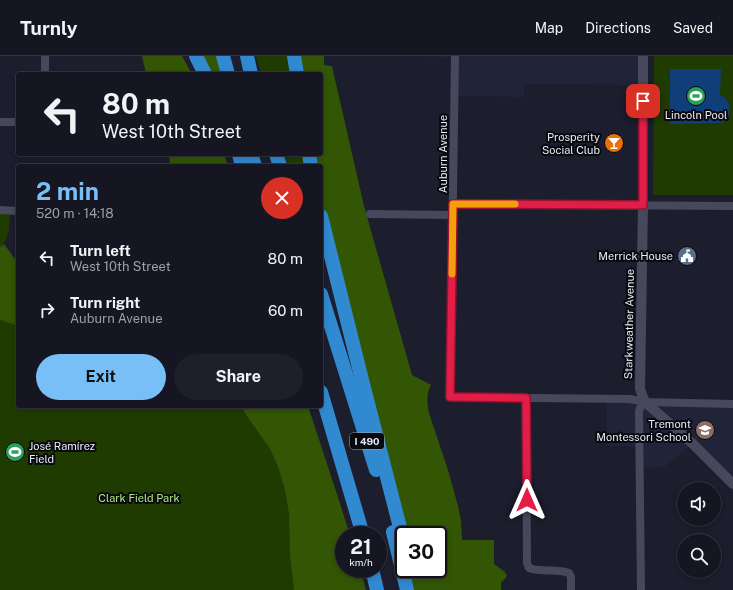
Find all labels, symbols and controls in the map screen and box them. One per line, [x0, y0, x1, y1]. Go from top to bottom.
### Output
text: Turnly [20, 17, 77, 39]
text: Map [535, 20, 563, 36]
text: Directions [585, 20, 651, 36]
text: Saved [673, 20, 713, 36]
pin [626, 84, 660, 118]
sports icon: Lincoln Pool [685, 85, 707, 107]
text: 80 m [102, 87, 170, 120]
icon: left [36, 88, 88, 140]
icon: arrive [632, 90, 654, 112]
place label: Lincoln Pool [665, 109, 727, 121]
street label: Auburn Avenue [437, 115, 449, 193]
text: West 10th Street [102, 121, 241, 142]
place label: Prosperity Social Club [542, 131, 600, 156]
bar icon: Prosperity Social Club [603, 132, 625, 154]
text: 2 min [36, 177, 99, 205]
button: close [261, 177, 303, 219]
text: 520 m · 14:18 [36, 206, 114, 221]
text: Turn left [70, 242, 131, 259]
public building icon: Merrick House [676, 245, 698, 267]
icon: left [36, 247, 58, 269]
text: 80 m [268, 250, 303, 267]
place label: Merrick House [598, 250, 673, 262]
text: West 10th Street [70, 259, 171, 274]
street label: Starkweather Avenue [622, 269, 636, 379]
text: Turn right [70, 294, 140, 311]
icon: right [36, 299, 58, 321]
text: 60 m [268, 302, 303, 319]
text: Auburn Avenue [70, 311, 163, 326]
button: Exit [36, 354, 166, 400]
button: Share [174, 354, 303, 400]
place label: Tremont Montessori School [596, 418, 691, 443]
school or university icon: Tremont Montessori School [694, 419, 716, 441]
road number: I 490 [350, 433, 384, 449]
place label: José Ramírez Field [29, 440, 95, 465]
sports icon: José Ramírez Field [4, 441, 26, 463]
position arrow [506, 479, 548, 521]
map controls [677, 482, 721, 578]
button: sound [677, 482, 721, 526]
park label: Clark Field Park [98, 492, 180, 504]
speed limit sign: 30 [395, 526, 447, 578]
button: search [677, 534, 721, 578]
text: 21 [350, 535, 372, 559]
text: km/h [349, 556, 373, 568]

